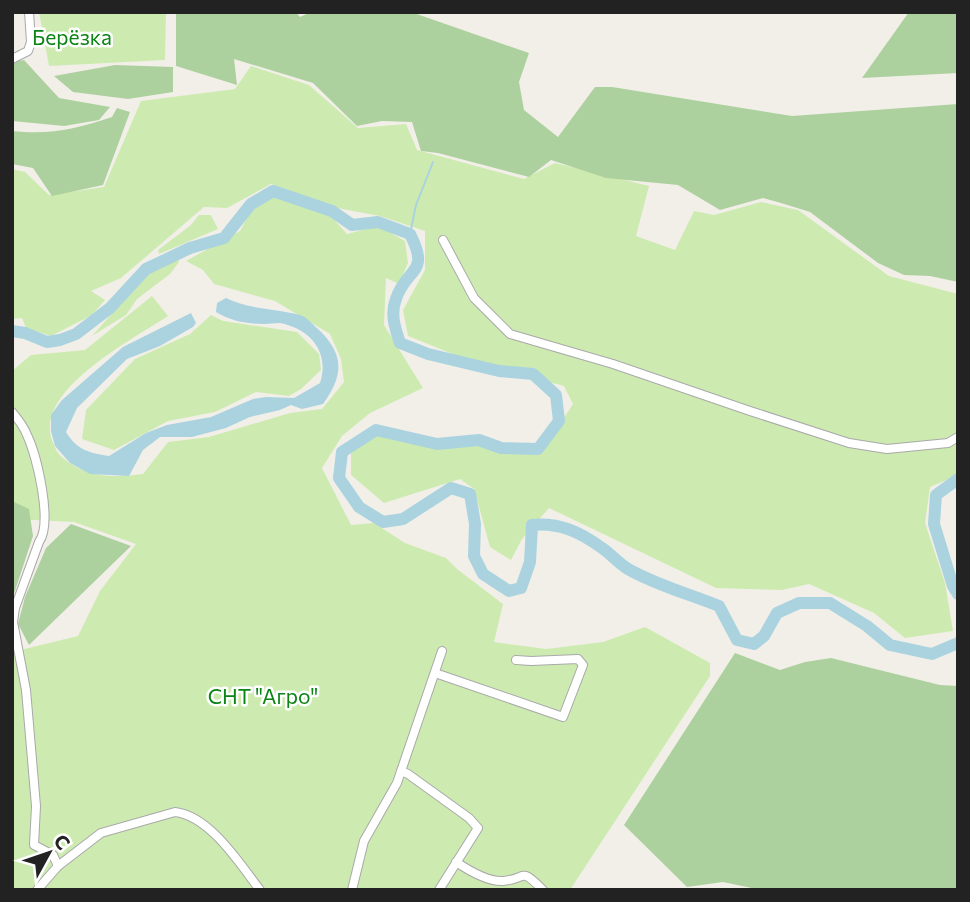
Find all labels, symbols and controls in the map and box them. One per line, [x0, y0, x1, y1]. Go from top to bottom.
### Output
park label: Берёзка [32, 24, 112, 49]
park label: СНТ "Агро" [208, 683, 318, 708]
north arrow [14, 818, 84, 888]
text: С [49, 829, 75, 854]

